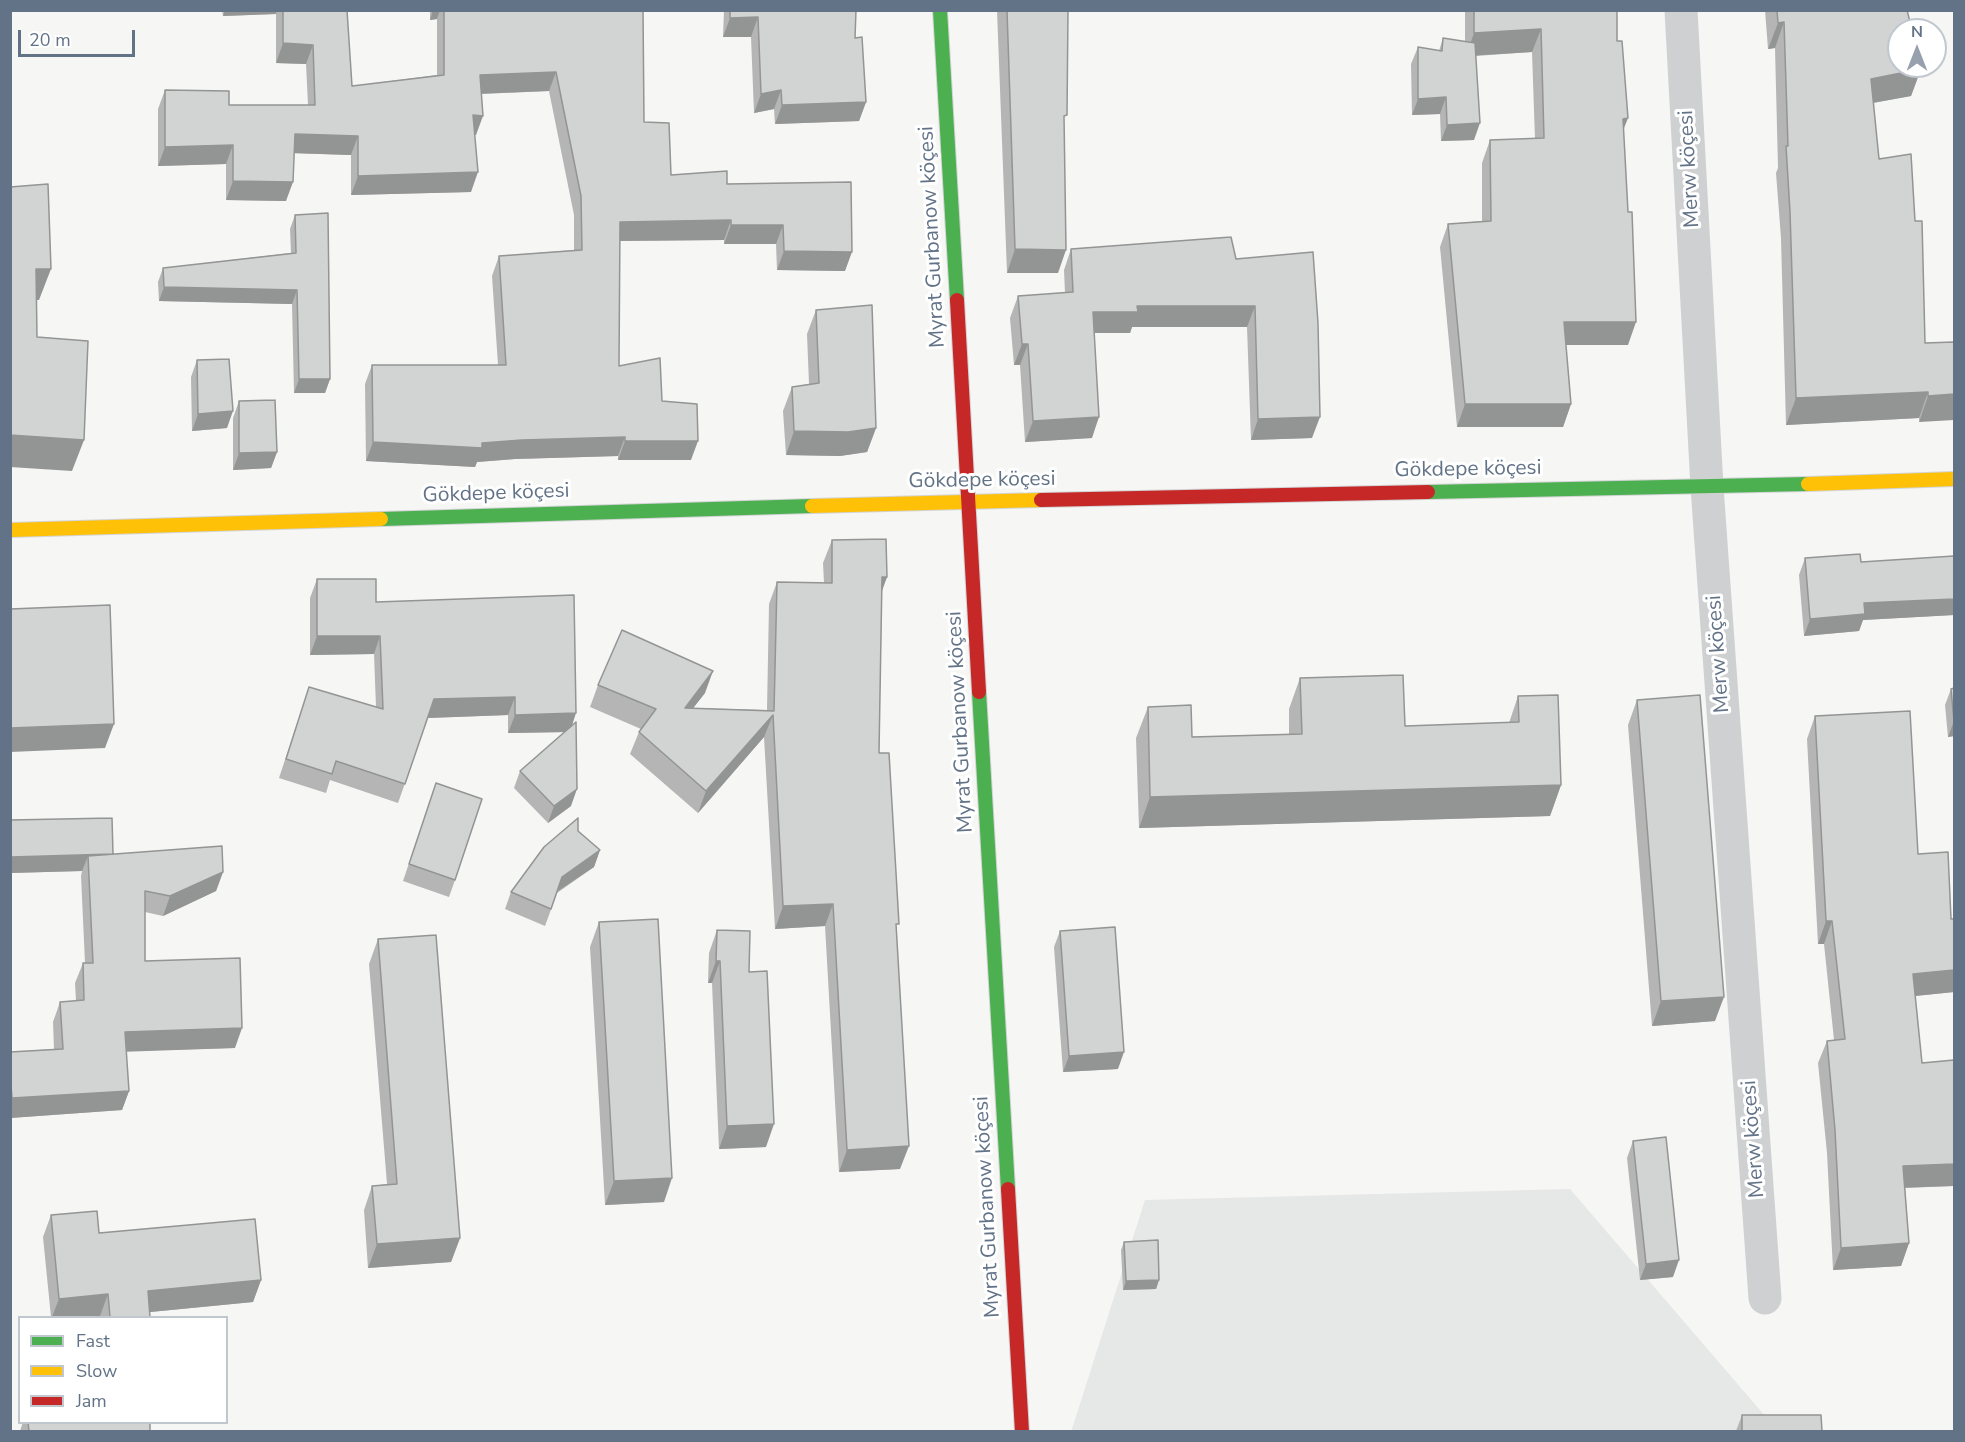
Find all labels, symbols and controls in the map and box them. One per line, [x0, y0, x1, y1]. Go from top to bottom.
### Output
scale bar [21, 18, 138, 56]
north arrow [1887, 18, 1947, 78]
text: N [1911, 21, 1923, 43]
text: 20 m [29, 28, 71, 52]
street label: Merw köçesi [1674, 109, 1706, 229]
street label: Myrat Gurbanow köçesi [915, 125, 951, 349]
street label: Gökdepe köçesi [1394, 456, 1542, 484]
street label: Gökdepe köçesi [908, 467, 1056, 495]
street label: Gökdepe köçesi [422, 479, 570, 509]
street label: Merw köçesi [1702, 594, 1736, 714]
street label: Myrat Gurbanow köçesi [943, 610, 979, 834]
street label: Merw köçesi [1737, 1079, 1771, 1199]
street label: Myrat Gurbanow köçesi [970, 1095, 1006, 1319]
legend [18, 1316, 228, 1424]
text: Fast [76, 1329, 110, 1353]
text: Slow [76, 1359, 117, 1383]
text: Jam [76, 1389, 107, 1413]

